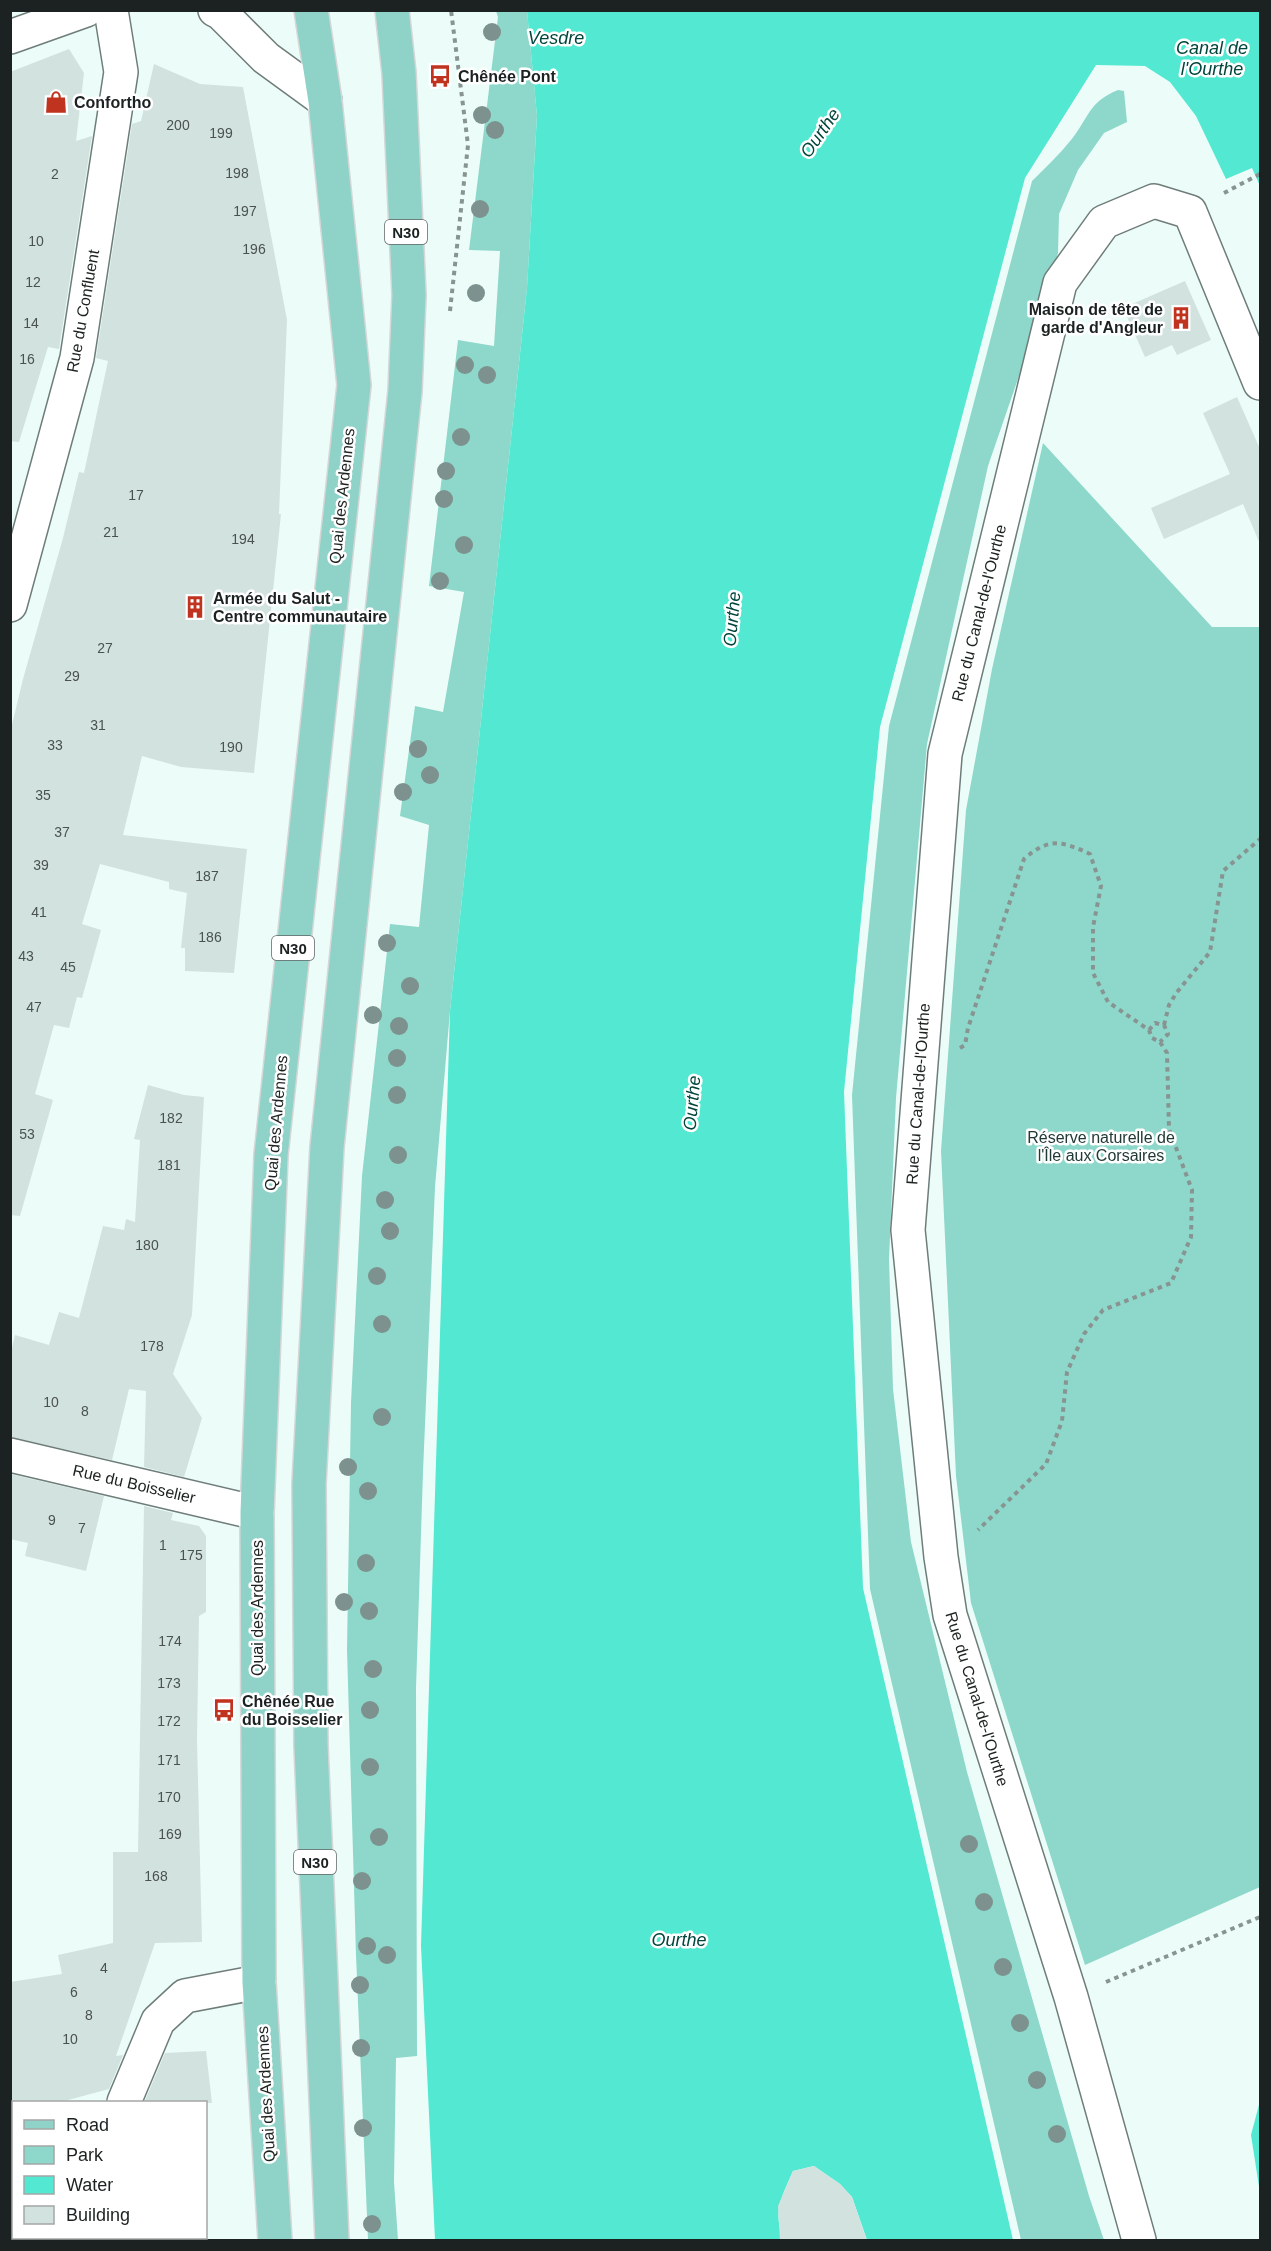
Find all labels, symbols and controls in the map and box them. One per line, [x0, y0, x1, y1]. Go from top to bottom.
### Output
water label: Vesdre [528, 28, 584, 48]
water label: Canal de l'Ourthe [1176, 38, 1248, 79]
bus stop icon: Chênée Pont [427, 63, 453, 89]
place label: Chênée Pont [458, 68, 556, 85]
shop icon: Confortho [43, 89, 69, 115]
place label: Confortho [74, 94, 152, 111]
water label: Ourthe [796, 105, 844, 161]
house number: 200 [166, 117, 190, 133]
house number: 199 [209, 125, 233, 141]
house number: 198 [225, 165, 249, 181]
house number: 2 [51, 166, 59, 182]
house number: 197 [233, 203, 257, 219]
road number: N30 [385, 220, 427, 244]
house number: 10 [28, 233, 44, 249]
house number: 196 [242, 241, 266, 257]
street label: Rue du Confluent [64, 248, 102, 374]
house number: 12 [25, 274, 41, 290]
place label: Maison de tête de garde d'Angleur [1029, 301, 1163, 336]
building icon: Maison de tête de garde d'Angleur [1168, 305, 1194, 331]
house number: 14 [23, 315, 39, 331]
house number: 16 [19, 351, 35, 367]
street label: Quai des Ardennes [326, 427, 358, 565]
house number: 17 [128, 487, 144, 503]
street label: Rue du Canal-de-l'Ourthe [949, 523, 1009, 703]
house number: 21 [103, 524, 119, 540]
house number: 194 [231, 531, 255, 547]
place label: Armée du Salut - Centre communautaire [213, 590, 387, 625]
water label: Ourthe [720, 591, 744, 647]
building icon: Armée du Salut - Centre communautaire [182, 594, 208, 620]
house number: 27 [97, 640, 113, 656]
house number: 29 [64, 668, 80, 684]
house number: 31 [90, 717, 106, 733]
house number: 33 [47, 737, 63, 753]
house number: 190 [219, 739, 243, 755]
house number: 35 [35, 787, 51, 803]
house number: 37 [54, 824, 70, 840]
house number: 39 [33, 857, 49, 873]
house number: 187 [195, 868, 219, 884]
house number: 41 [31, 904, 47, 920]
house number: 186 [198, 929, 222, 945]
road number: N30 [272, 936, 314, 960]
house number: 43 [18, 948, 34, 964]
house number: 45 [60, 959, 76, 975]
house number: 47 [26, 999, 42, 1015]
street label: Rue du Canal-de-l'Ourthe [903, 1003, 933, 1185]
street label: Quai des Ardennes [262, 1054, 290, 1192]
water label: Ourthe [680, 1075, 704, 1131]
house number: 182 [159, 1110, 183, 1126]
house number: 53 [19, 1126, 35, 1142]
park label: Réserve naturelle de l'Île aux Corsaires [1027, 1129, 1175, 1164]
house number: 181 [157, 1157, 181, 1173]
house number: 180 [135, 1237, 159, 1253]
house number: 178 [140, 1338, 164, 1354]
house number: 10 [43, 1394, 59, 1410]
house number: 8 [81, 1403, 89, 1419]
street label: Rue du Boisselier [71, 1462, 198, 1507]
house number: 9 [48, 1512, 56, 1528]
house number: 7 [78, 1520, 86, 1536]
house number: 1 [159, 1537, 167, 1553]
street label: Quai des Ardennes [249, 1540, 266, 1676]
house number: 175 [179, 1547, 203, 1563]
street label: Rue du Canal-de-l'Ourthe [942, 1610, 1012, 1789]
house number: 174 [158, 1633, 182, 1649]
house number: 173 [157, 1675, 181, 1691]
place label: Chênée Rue du Boisselier [242, 1693, 342, 1728]
bus stop icon: Chênée Rue du Boisselier [211, 1697, 237, 1723]
house number: 172 [157, 1713, 181, 1729]
house number: 171 [157, 1752, 181, 1768]
house number: 170 [157, 1789, 181, 1805]
house number: 169 [158, 1826, 182, 1842]
road number: N30 [294, 1850, 336, 1874]
house number: 168 [144, 1868, 168, 1884]
water label: Ourthe [651, 1930, 707, 1950]
house number: 4 [100, 1960, 108, 1976]
house number: 6 [70, 1984, 78, 2000]
house number: 8 [85, 2007, 93, 2023]
street label: Quai des Ardennes [254, 2026, 278, 2162]
house number: 10 [62, 2031, 78, 2047]
legend [12, 2101, 207, 2239]
text: Road [66, 2115, 109, 2135]
text: Park [66, 2145, 104, 2165]
text: Water [66, 2175, 113, 2195]
text: Building [66, 2205, 130, 2225]

